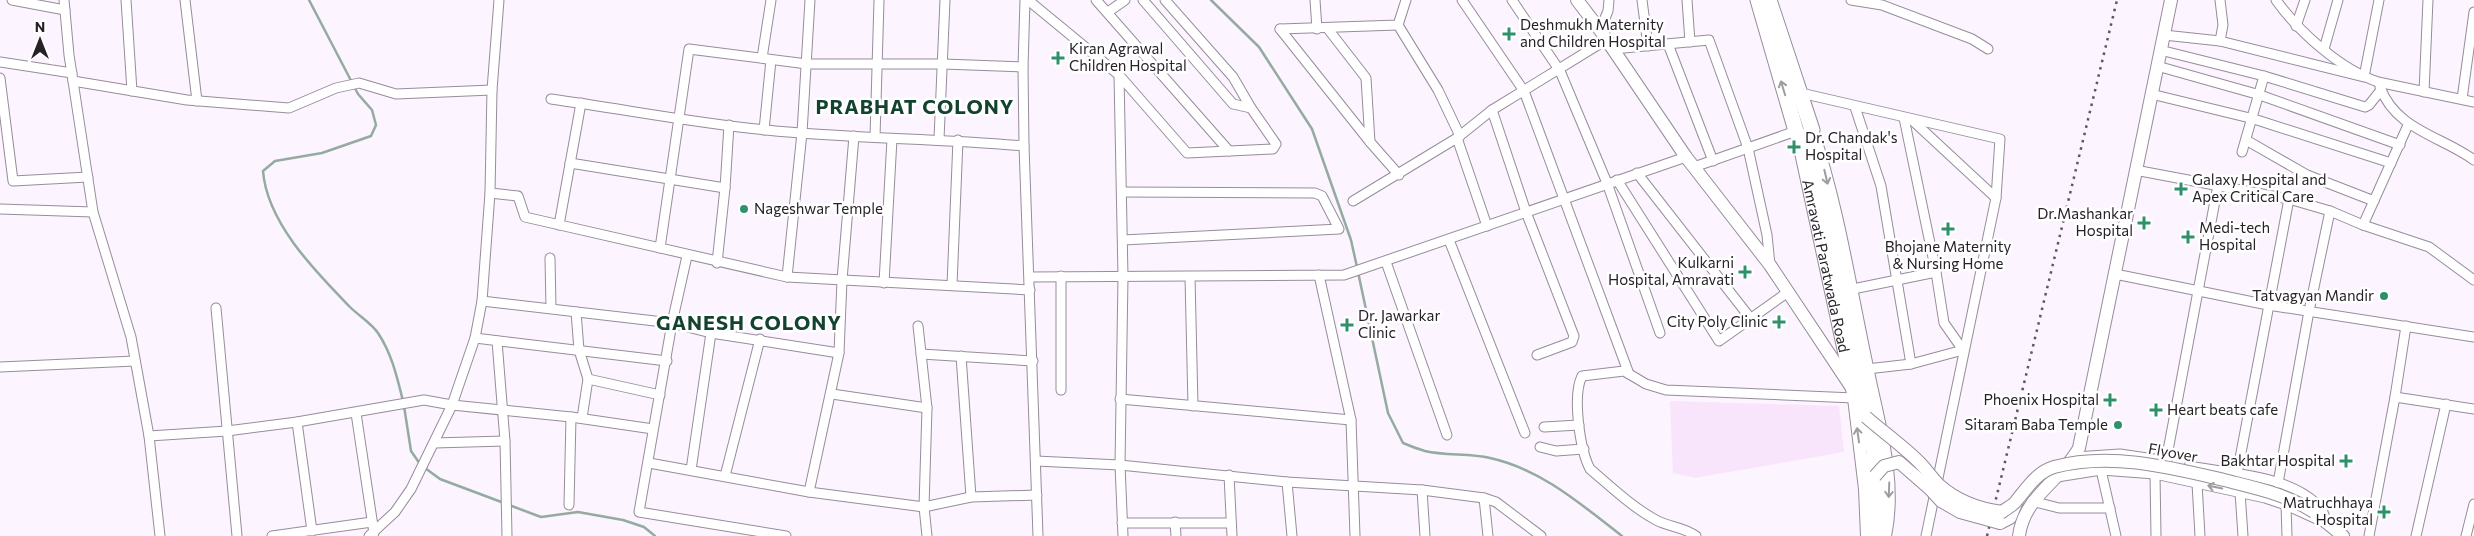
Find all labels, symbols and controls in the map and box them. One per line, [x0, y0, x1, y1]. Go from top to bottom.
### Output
north arrow [15, 15, 65, 65]
place label: Deshmukh Maternity and Children Hospital [1520, 15, 1666, 50]
text: N [35, 18, 45, 35]
marker: Deshmukh Maternity and Children Hospital [1502, 27, 1516, 41]
place label: Kiran Agrawal Children Hospital [1069, 39, 1187, 74]
marker: Kiran Agrawal Children Hospital [1051, 51, 1065, 65]
one-way arrow [1778, 80, 1788, 96]
district label: PRABHAT COLONY [816, 94, 1014, 118]
place label: Dr. Chandak's Hospital [1805, 128, 1898, 163]
marker: Dr. Chandak's Hospital [1787, 140, 1801, 154]
one-way arrow [1822, 168, 1831, 184]
place label: Galaxy Hospital and Apex Critical Care [2192, 170, 2327, 205]
street label: Amravati Paratwada Road [1799, 178, 1854, 354]
marker: Galaxy Hospital and Apex Critical Care [2174, 182, 2188, 196]
place label: Nageshwar Temple [754, 199, 883, 217]
marker: Nageshwar Temple [738, 203, 750, 215]
place label: Dr.Mashankar Hospital [2037, 204, 2133, 239]
marker: Dr.Mashankar Hospital [2137, 216, 2151, 230]
place label: Medi-tech Hospital [2199, 218, 2270, 253]
marker: Bhojane Maternity & Nursing Home [1941, 222, 1955, 236]
marker: Medi-tech Hospital [2181, 230, 2195, 244]
place label: Bhojane Maternity & Nursing Home [1885, 237, 2012, 272]
place label: Kulkarni Hospital, Amravati [1608, 253, 1734, 288]
marker: Kulkarni Hospital, Amravati [1738, 265, 1752, 279]
place label: Tatvagyan Mandir [2252, 286, 2374, 304]
marker: Tatvagyan Mandir [2378, 290, 2390, 302]
place label: Dr. Jawarkar Clinic [1358, 306, 1440, 341]
district label: GANESH COLONY [656, 310, 842, 334]
place label: City Poly Clinic [1667, 312, 1768, 330]
marker: City Poly Clinic [1772, 315, 1786, 329]
marker: Dr. Jawarkar Clinic [1340, 318, 1354, 332]
place label: Phoenix Hospital [1983, 390, 2099, 408]
marker: Phoenix Hospital [2103, 393, 2117, 407]
place label: Heart beats cafe [2167, 400, 2278, 418]
marker: Heart beats cafe [2149, 403, 2163, 417]
place label: Sitaram Baba Temple [1965, 415, 2108, 433]
marker: Sitaram Baba Temple [2112, 419, 2124, 431]
one-way arrow [1853, 428, 1863, 444]
street label: Flyover [2147, 439, 2199, 465]
place label: Bakhtar Hospital [2220, 451, 2335, 469]
marker: Bakhtar Hospital [2339, 454, 2353, 468]
one-way arrow [1884, 482, 1893, 498]
one-way arrow [2208, 482, 2224, 491]
place label: Matruchhaya Hospital [2283, 493, 2373, 528]
marker: Matruchhaya Hospital [2377, 505, 2391, 519]

